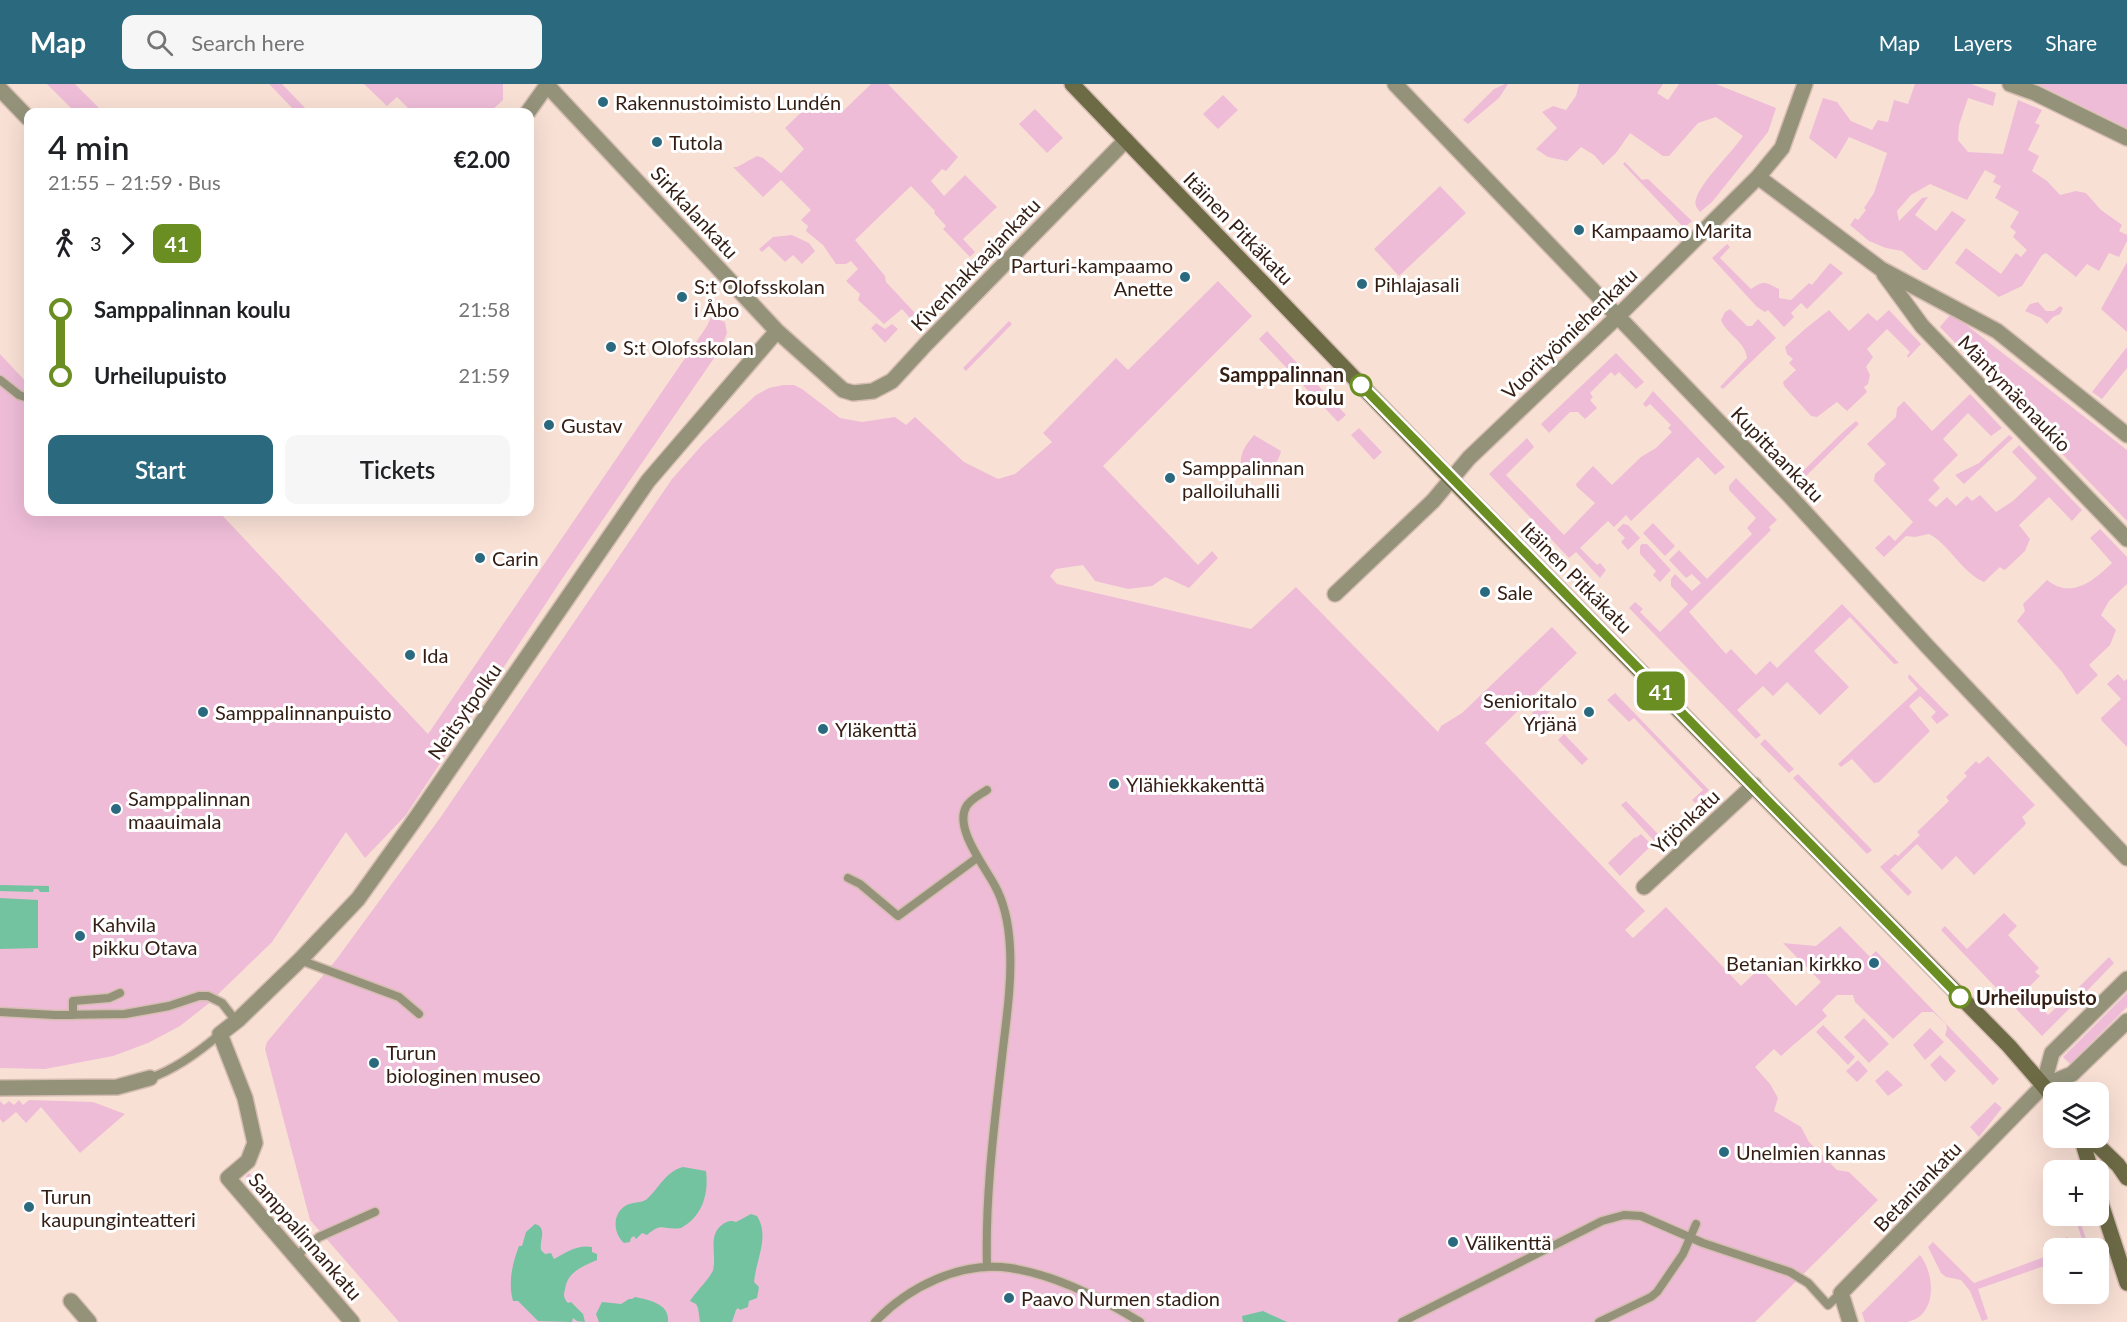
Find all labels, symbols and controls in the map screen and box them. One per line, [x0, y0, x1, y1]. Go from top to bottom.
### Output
search box [122, 15, 542, 69]
text: Map [30, 25, 86, 59]
icon: search [143, 26, 176, 59]
text: Search here [191, 29, 305, 56]
text: Map [1879, 30, 1920, 55]
text: Layers [1953, 30, 2012, 55]
text: Share [2045, 30, 2097, 55]
place label: Rakennustoimisto Lundén [615, 90, 841, 114]
marker: Rakennustoimisto Lundén [596, 95, 610, 109]
text: 4 min [48, 127, 129, 167]
place label: Tutola [669, 130, 723, 154]
marker: Tutola [650, 135, 664, 149]
text: €2.00 [454, 146, 510, 173]
street label: Sirkkalankatu [646, 161, 744, 263]
street label: Itäinen Pitkäkatu [1179, 167, 1299, 289]
text: 21:55 – 21:59 · Bus [48, 170, 221, 194]
street label: Kivenhakkaajankatu [905, 193, 1045, 335]
place label: Kampaamo Marita [1591, 218, 1752, 242]
marker: Kampaamo Marita [1572, 223, 1586, 237]
icon: walk [48, 227, 81, 260]
icon: forward [111, 227, 144, 260]
text: 3 [90, 231, 102, 255]
text: 41 [165, 231, 189, 256]
place label: Parturi-kampaamo Anette [1011, 253, 1173, 300]
street label: Vuorityömiehenkatu [1496, 262, 1642, 404]
marker: Parturi-kampaamo Anette [1178, 270, 1192, 284]
place label: Pihlajasali [1374, 272, 1459, 296]
place label: S:t Olofsskolan i Åbo [694, 274, 825, 321]
marker: Pihlajasali [1355, 277, 1369, 291]
marker: S:t Olofsskolan i Åbo [675, 290, 689, 304]
text: Samppalinnan koulu [94, 296, 291, 323]
text: 21:58 [459, 297, 510, 321]
street label: Mäntymäenaukio [1953, 330, 2077, 456]
place label: S:t Olofsskolan [623, 335, 754, 359]
marker: S:t Olofsskolan [604, 340, 618, 354]
text: Urheilupuisto [94, 362, 227, 389]
place label: Samppalinnan koulu [1219, 362, 1344, 409]
text: 21:59 [459, 363, 510, 387]
marker: Samppalinnan koulu [1350, 374, 1372, 396]
street label: Kupittaankatu [1727, 401, 1829, 507]
place label: Gustav [561, 413, 623, 437]
marker: Gustav [542, 418, 556, 432]
button: Start [48, 435, 273, 504]
button: Tickets [285, 435, 510, 504]
place label: Samppalinnan palloiluhalli [1182, 455, 1304, 502]
marker: Samppalinnan palloiluhalli [1163, 471, 1177, 485]
street label: Itäinen Pitkäkatu [1516, 516, 1638, 638]
place label: Carin [492, 546, 539, 570]
marker: Carin [473, 551, 487, 565]
place label: Sale [1497, 580, 1533, 604]
marker: Sale [1478, 585, 1492, 599]
place label: Ida [422, 643, 448, 667]
marker: Ida [403, 648, 417, 662]
street label: Neitsytpolku [422, 658, 506, 764]
line badge: 41 [1634, 672, 1688, 710]
text: 41 [1649, 679, 1673, 704]
place label: Senioritalo Yrjänä [1483, 688, 1577, 735]
place label: Samppalinnanpuisto [215, 700, 392, 724]
marker: Samppalinnanpuisto [196, 705, 210, 719]
marker: Senioritalo Yrjänä [1582, 705, 1596, 719]
place label: Yläkenttä [835, 717, 917, 741]
marker: Yläkenttä [816, 722, 830, 736]
place label: Ylähiekkakenttä [1126, 772, 1265, 796]
marker: Ylähiekkakenttä [1107, 777, 1121, 791]
street label: Yrjönkatu [1646, 784, 1724, 858]
place label: Samppalinnan maauimala [128, 786, 250, 833]
marker: Samppalinnan maauimala [109, 802, 123, 816]
place label: Kahvila pikku Otava [92, 912, 198, 959]
marker: Kahvila pikku Otava [73, 929, 87, 943]
place label: Betanian kirkko [1726, 951, 1862, 975]
marker: Betanian kirkko [1867, 956, 1881, 970]
place label: Urheilupuisto [1976, 985, 2097, 1009]
marker: Urheilupuisto [1949, 986, 1971, 1008]
place label: Turun biologinen museo [386, 1040, 541, 1087]
marker: Turun biologinen museo [367, 1056, 381, 1070]
map controls [2043, 1082, 2109, 1304]
button: layers [2043, 1082, 2109, 1148]
street label: Betaniankatu [1868, 1136, 1966, 1236]
place label: Unelmien kannas [1736, 1140, 1886, 1164]
marker: Unelmien kannas [1717, 1145, 1731, 1159]
button: + [2043, 1160, 2109, 1226]
street label: Samppalinnankatu [244, 1167, 368, 1305]
place label: Turun kaupunginteatteri [41, 1184, 196, 1231]
marker: Turun kaupunginteatteri [22, 1200, 36, 1214]
place label: Välikenttä [1465, 1230, 1551, 1254]
marker: Välikenttä [1446, 1235, 1460, 1249]
button: − [2043, 1238, 2109, 1304]
place label: Paavo Nurmen stadion [1021, 1286, 1220, 1310]
marker: Paavo Nurmen stadion [1002, 1291, 1016, 1305]

